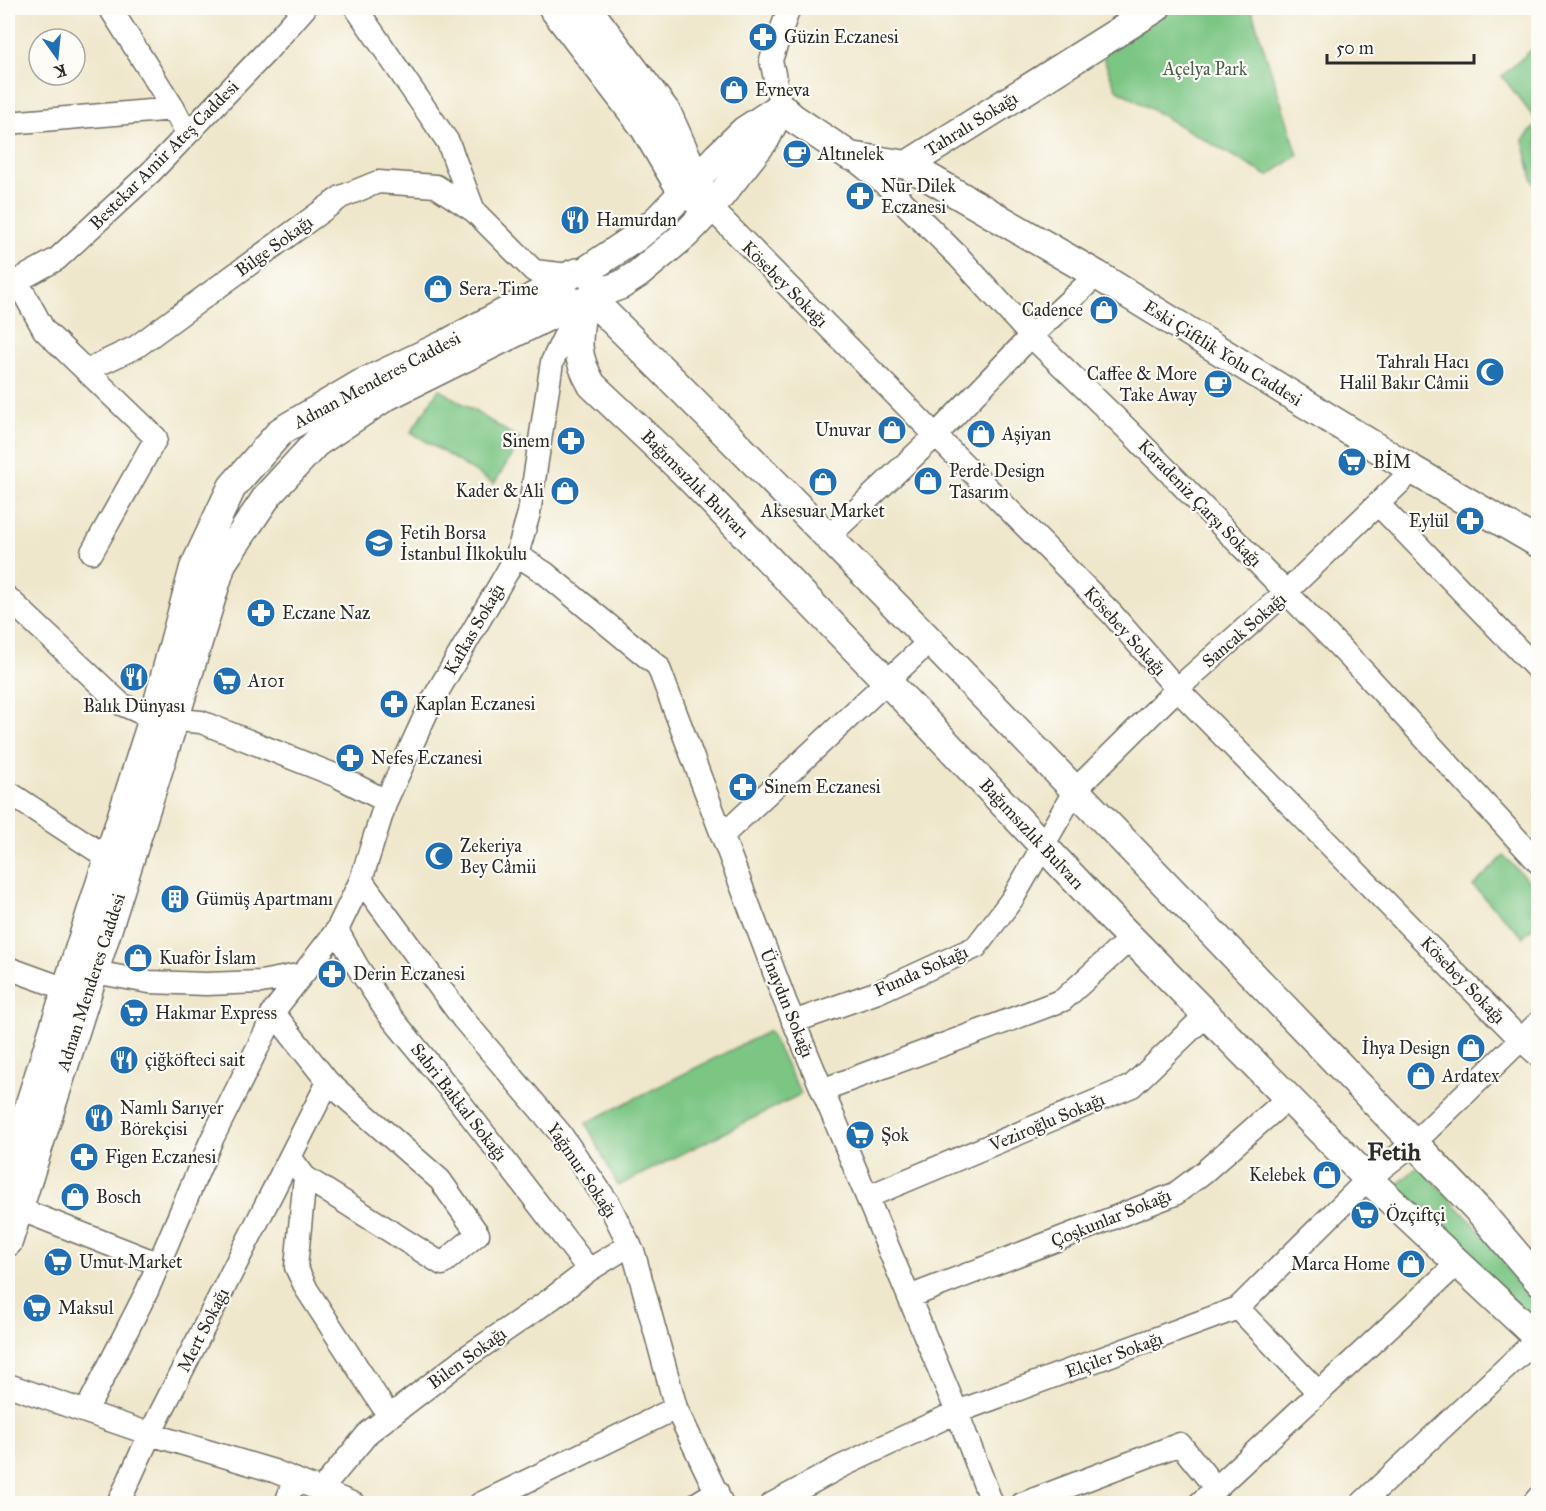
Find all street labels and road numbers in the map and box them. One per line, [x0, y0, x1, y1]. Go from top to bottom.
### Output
street label: Bestekar Amir Ateş Caddesi [85, 76, 243, 234]
street label: Tahralı Sokağı [920, 87, 1022, 162]
street label: Bilge Sokağı [231, 211, 318, 282]
street label: Kösebey Sokağı [737, 236, 833, 332]
street label: Eski Çiftlik Yolu Caddesi [1140, 295, 1306, 411]
street label: Adnan Menderes Caddesi [289, 327, 464, 434]
street label: Bağımsızlık Bulvarı [636, 425, 754, 543]
street label: Karadeniz Çarşı Sokağı [1133, 435, 1267, 572]
street label: Kafkas Sokağı [439, 579, 510, 679]
street label: Kösebey Sokağı [1078, 582, 1171, 681]
street label: Sancak Sokağı [1198, 588, 1291, 673]
street label: Bağımsızlık Bulvarı [974, 774, 1089, 895]
street label: Adnan Menderes Caddesi [52, 890, 130, 1075]
street label: Kösebey Sokağı [1415, 932, 1510, 1029]
street label: Funda Sokağı [871, 941, 972, 1002]
street label: Ünaydın Sokağı [754, 945, 820, 1061]
street label: Sabri Bakkal Sokağı [405, 1039, 512, 1166]
street label: Veziroğlu Sokağı [985, 1088, 1108, 1158]
street label: Yağmur Sokağı [541, 1118, 622, 1222]
street label: Çoşkunlar Sokağı [1048, 1184, 1175, 1253]
street label: Mert Sokağı [172, 1284, 235, 1376]
street label: Bilen Sokağı [424, 1322, 511, 1395]
street label: Elçiler Sokağı [1062, 1327, 1166, 1384]

